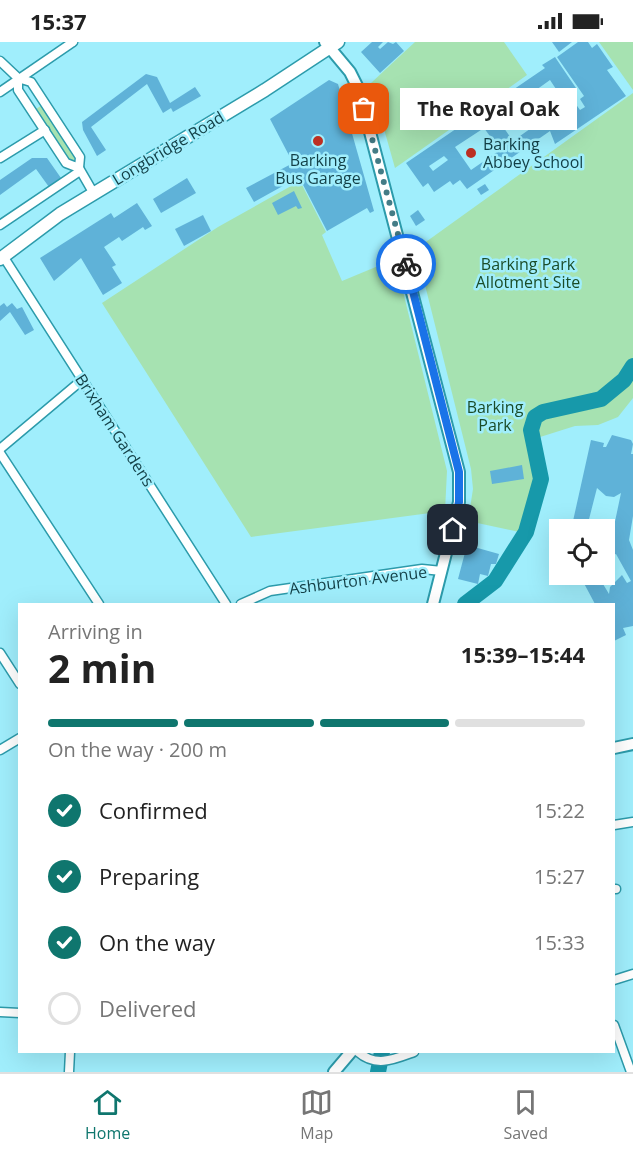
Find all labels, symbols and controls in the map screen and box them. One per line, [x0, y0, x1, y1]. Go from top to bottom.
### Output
text: 15:37 [30, 6, 87, 36]
pin [338, 83, 389, 134]
callout: The Royal Oak [400, 88, 577, 130]
icon: bag [347, 92, 380, 125]
text: The Royal Oak [417, 95, 560, 122]
street label: Longbridge Road [108, 106, 228, 190]
place label: Barking Abbey School [483, 133, 583, 173]
marker: Barking Bus Garage [311, 134, 325, 148]
marker: Barking Abbey School [464, 146, 478, 160]
place label: Barking Bus Garage [275, 149, 361, 189]
courier [376, 234, 436, 294]
icon: bike [390, 248, 423, 281]
park label: Barking Park Allotment Site [476, 253, 580, 293]
street label: Brixham Gardens [70, 369, 160, 491]
park label: Barking Park [467, 396, 524, 436]
pin [427, 504, 478, 555]
icon: home [436, 513, 469, 546]
map controls [549, 519, 615, 585]
button: locate [549, 519, 615, 585]
street label: Ashburton Avenue [288, 561, 428, 599]
text: Arriving in [48, 618, 143, 645]
text: 15:39–15:44 [461, 639, 585, 669]
text: 2 min [48, 641, 156, 694]
text: On the way · 200 m [48, 736, 227, 763]
icon: check [48, 794, 81, 827]
text: Confirmed [99, 795, 208, 825]
text: 15:22 [534, 797, 585, 824]
icon: check [48, 860, 81, 893]
text: Preparing [99, 861, 199, 891]
text: 15:27 [534, 863, 585, 890]
icon: check [48, 926, 81, 959]
text: On the way [99, 927, 215, 957]
text: 15:33 [534, 929, 585, 956]
text: Delivered [99, 993, 197, 1023]
tab: Home [85, 1086, 130, 1144]
tab: Map [300, 1086, 333, 1144]
tab: Saved [503, 1086, 548, 1144]

